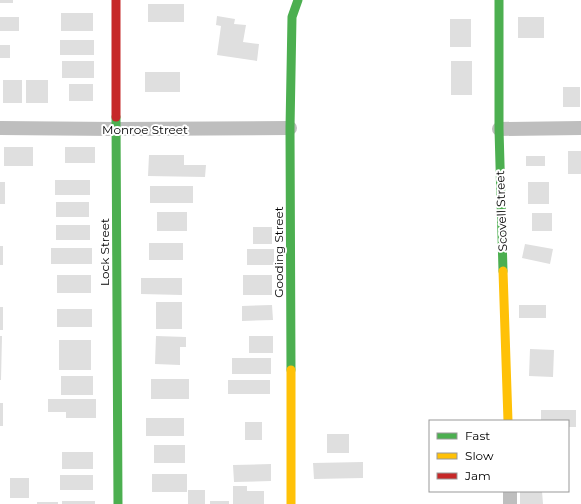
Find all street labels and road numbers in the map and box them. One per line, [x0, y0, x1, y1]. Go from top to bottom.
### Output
street label: Monroe Street [102, 122, 188, 137]
street label: Scovell Street [492, 170, 510, 252]
street label: Gooding Street [271, 206, 286, 298]
street label: Lock Street [97, 218, 112, 286]

